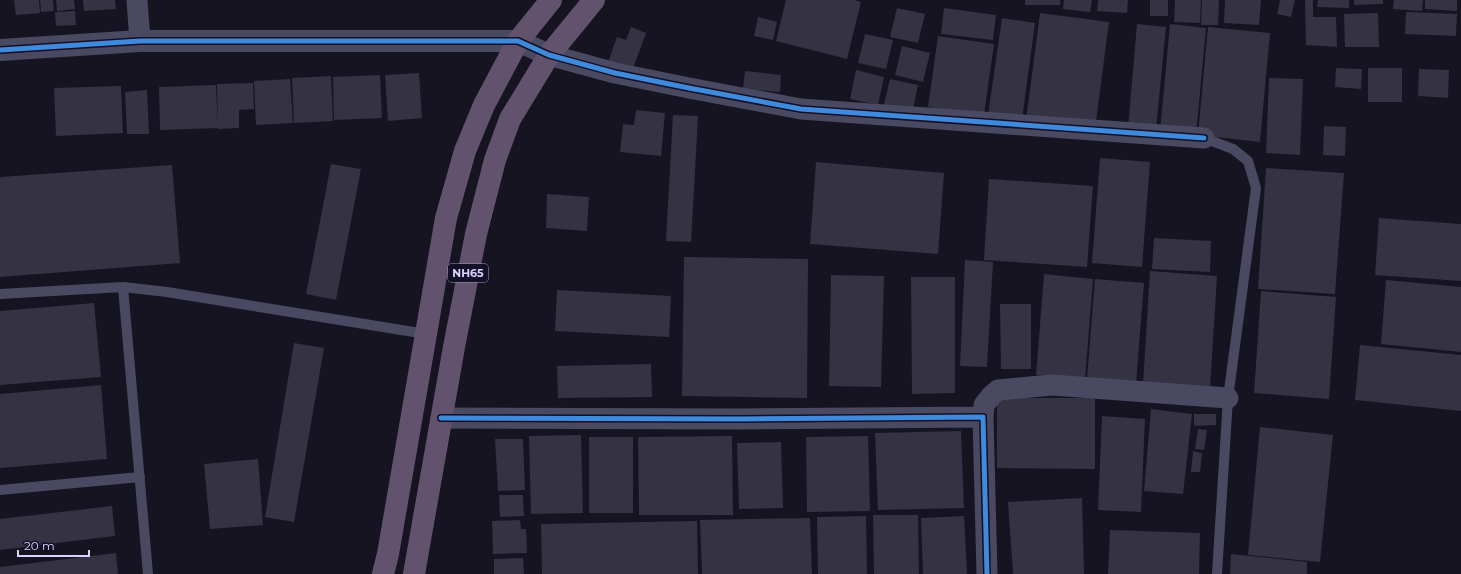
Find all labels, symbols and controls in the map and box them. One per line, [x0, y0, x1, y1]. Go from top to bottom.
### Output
road number: NH65 [448, 264, 488, 282]
scale bar [18, 532, 89, 558]
text: 20 m [24, 538, 55, 553]

